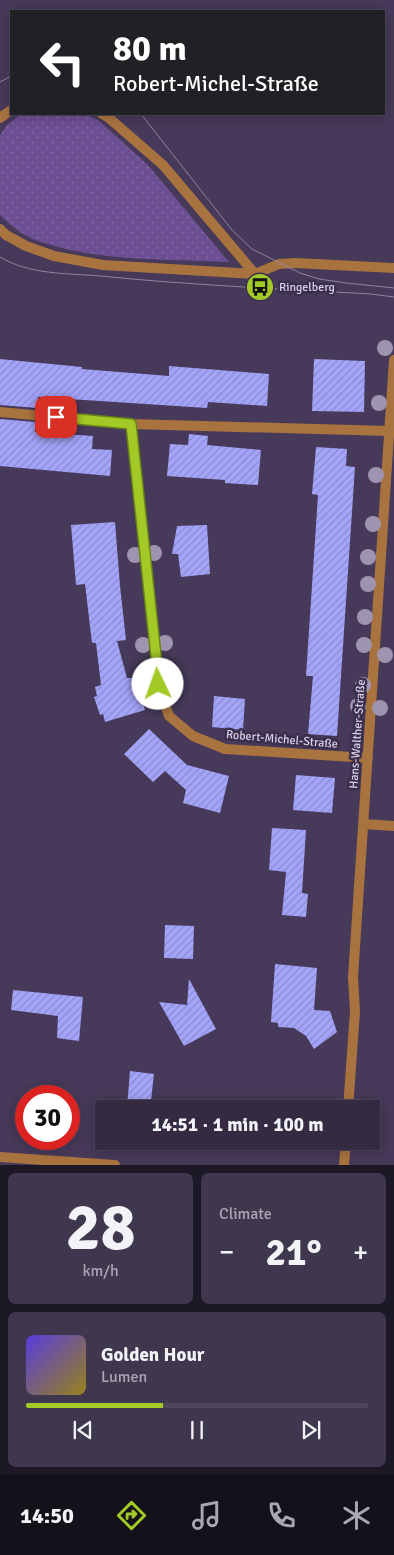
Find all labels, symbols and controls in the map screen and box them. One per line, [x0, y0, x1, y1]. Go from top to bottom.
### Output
text: 80 m [113, 27, 187, 70]
icon: left [30, 30, 95, 95]
text: Robert-Michel-Straße [113, 70, 319, 97]
bus stop icon: Ringelberg [245, 272, 275, 302]
place label: Ringelberg [279, 280, 335, 295]
pin [35, 396, 77, 438]
icon: arrive [42, 403, 70, 431]
position arrow [131, 657, 183, 709]
street label: Hans-Walther-Straße [346, 679, 369, 789]
street label: Robert-Michel-Straße [225, 727, 339, 752]
speed limit sign: 30 [15, 1085, 80, 1150]
text: 14:51 · 1 min · 100 m [151, 1113, 324, 1137]
text: 28 [65, 1188, 136, 1268]
text: Climate [219, 1204, 272, 1224]
text: 21° [265, 1229, 322, 1276]
text: − [219, 1235, 234, 1269]
text: + [353, 1235, 368, 1269]
text: km/h [82, 1261, 119, 1281]
text: Golden Hour [101, 1343, 204, 1367]
text: Lumen [101, 1367, 147, 1387]
icon: previous [69, 1416, 97, 1444]
icon: pause [183, 1416, 211, 1444]
icon: next [297, 1416, 325, 1444]
icon: directions [114, 1498, 149, 1533]
icon: music [189, 1498, 224, 1533]
icon: phone [264, 1498, 299, 1533]
icon: climate [339, 1498, 374, 1533]
text: 14:50 [20, 1502, 74, 1529]

